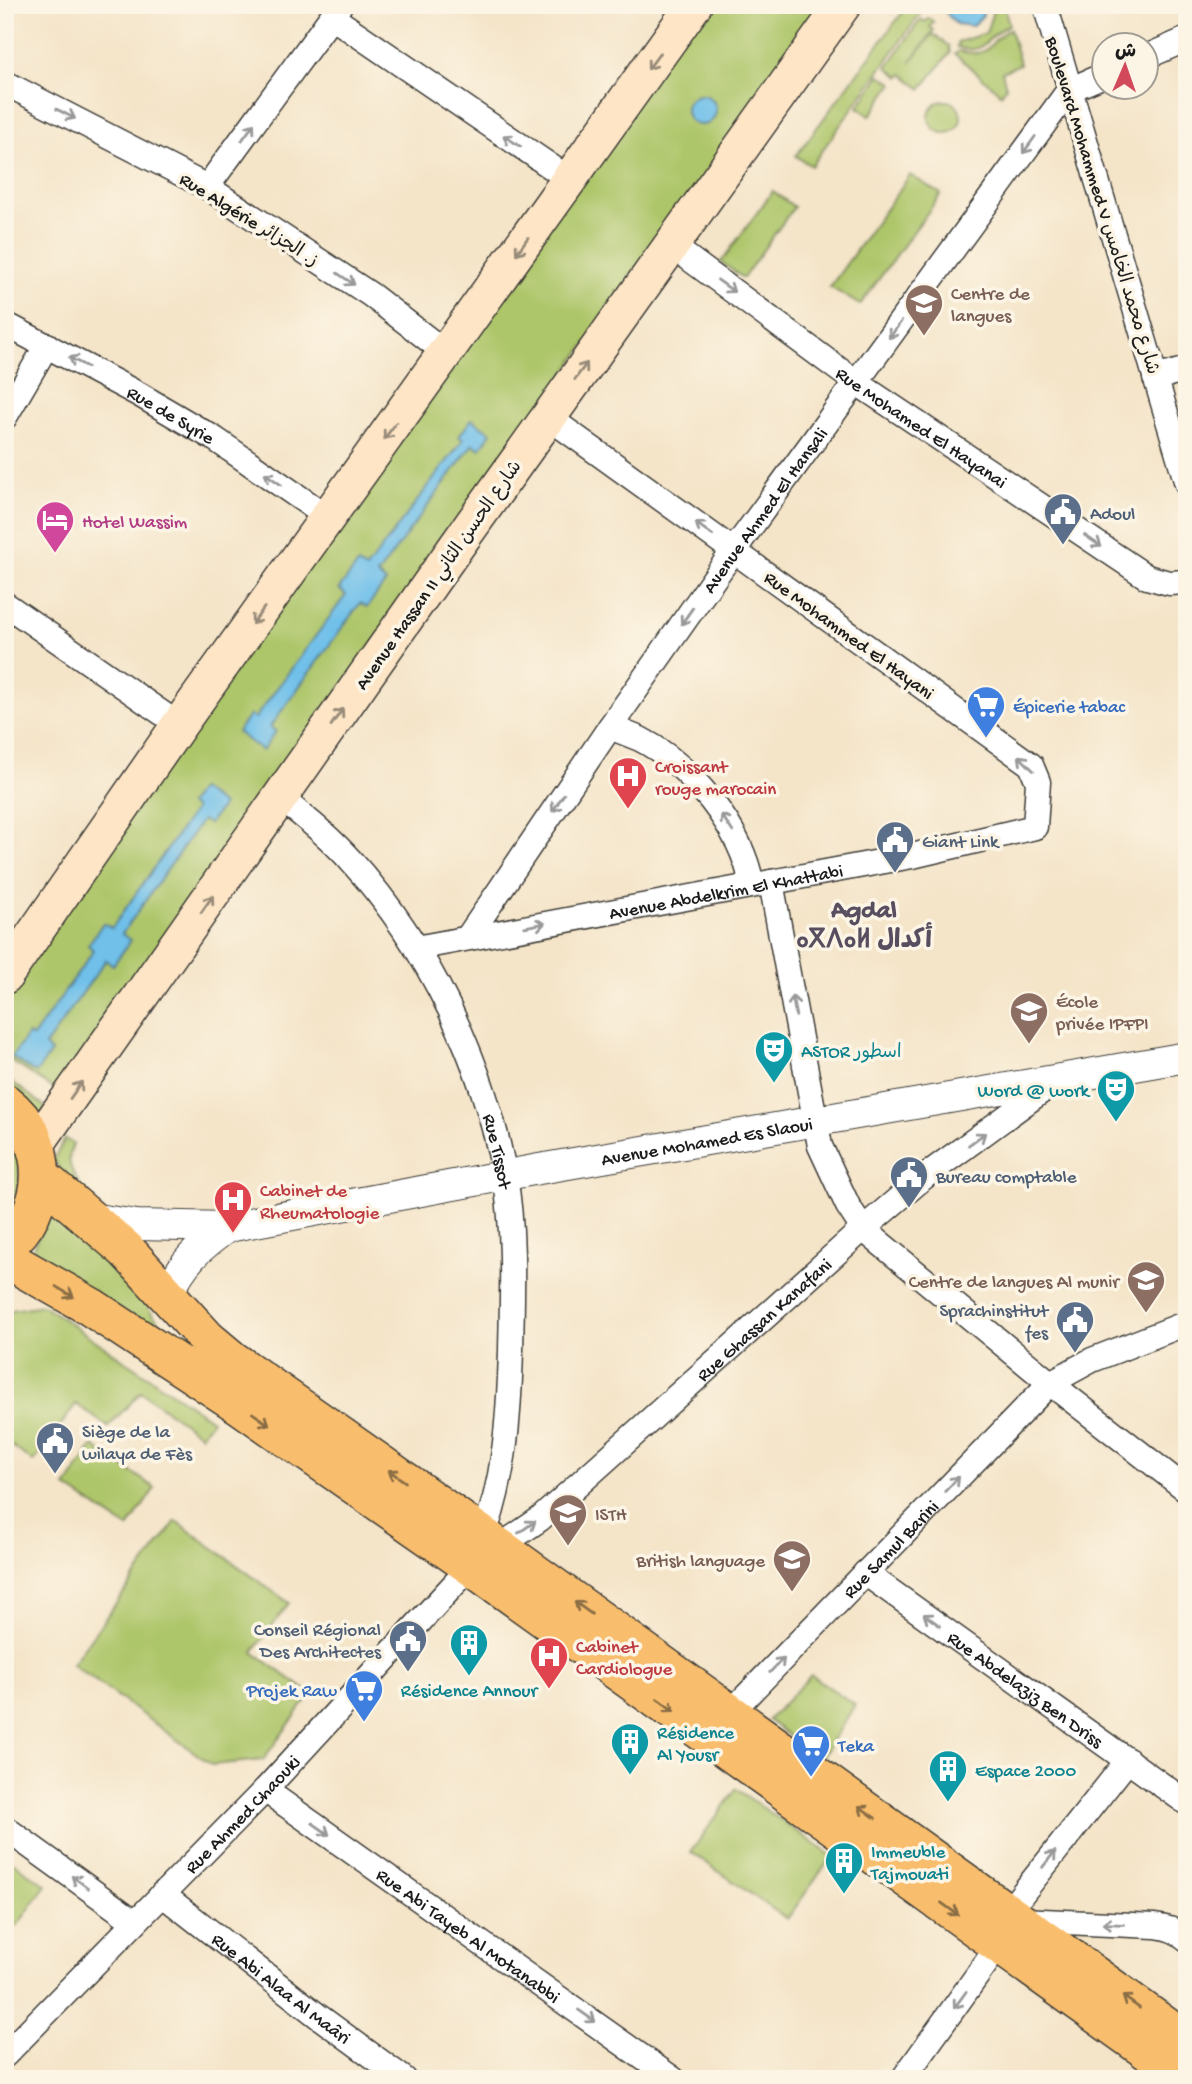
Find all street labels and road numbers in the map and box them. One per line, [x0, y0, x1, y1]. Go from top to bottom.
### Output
street label: Boulevard Mohammed V شارع محمد الخامس [1042, 33, 1166, 377]
street label: Rue Algérie ز. الجزائر [174, 169, 322, 273]
street label: Rue Mohamed El Hayanai [830, 363, 1010, 495]
street label: Rue de Syrie [122, 382, 218, 451]
street label: Avenue Ahmed El Hansali [699, 424, 834, 599]
street label: Avenue Hassan II شارع الحسن الثاني [352, 457, 530, 696]
street label: Rue Mohammed El Hayani [759, 567, 937, 706]
street label: Avenue Abdelkrim El Khattabi [608, 861, 845, 927]
street label: Rue Tissot [476, 1112, 515, 1193]
street label: Avenue Mohamed Es Slaoui [600, 1114, 815, 1173]
street label: Rue Ghassan Kanafani [693, 1254, 838, 1388]
street label: Rue Samul Barini [840, 1497, 945, 1605]
street label: Rue Abdelaziz Ben Driss [942, 1628, 1107, 1755]
street label: Rue Ahmed Chaouki [181, 1752, 306, 1880]
street label: Rue Abi Tayeb Al Motanabbi [371, 1864, 563, 2010]
street label: Rue Abi Alaa Al Maâri [206, 1929, 354, 2051]

